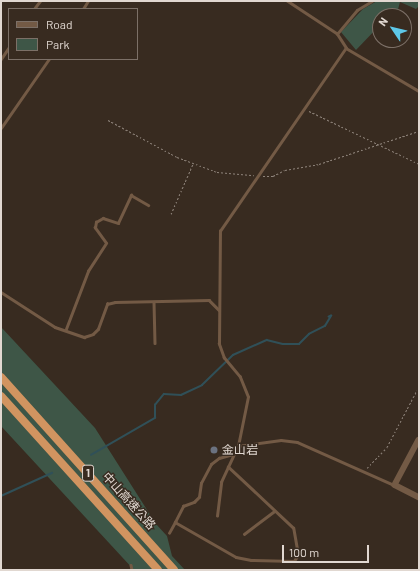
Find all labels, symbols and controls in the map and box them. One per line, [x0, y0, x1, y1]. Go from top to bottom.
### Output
legend [8, 8, 138, 60]
north arrow [372, 8, 412, 48]
text: N [375, 15, 390, 28]
text: Road [46, 17, 73, 31]
text: Park [46, 37, 70, 51]
place label: 金山岩 [222, 443, 258, 457]
marker: 金山岩 [209, 445, 219, 455]
road number: 1 [82, 464, 94, 482]
street label: 中山高速公路 [100, 469, 158, 533]
scale bar [284, 537, 371, 563]
text: 100 m [289, 545, 319, 559]

